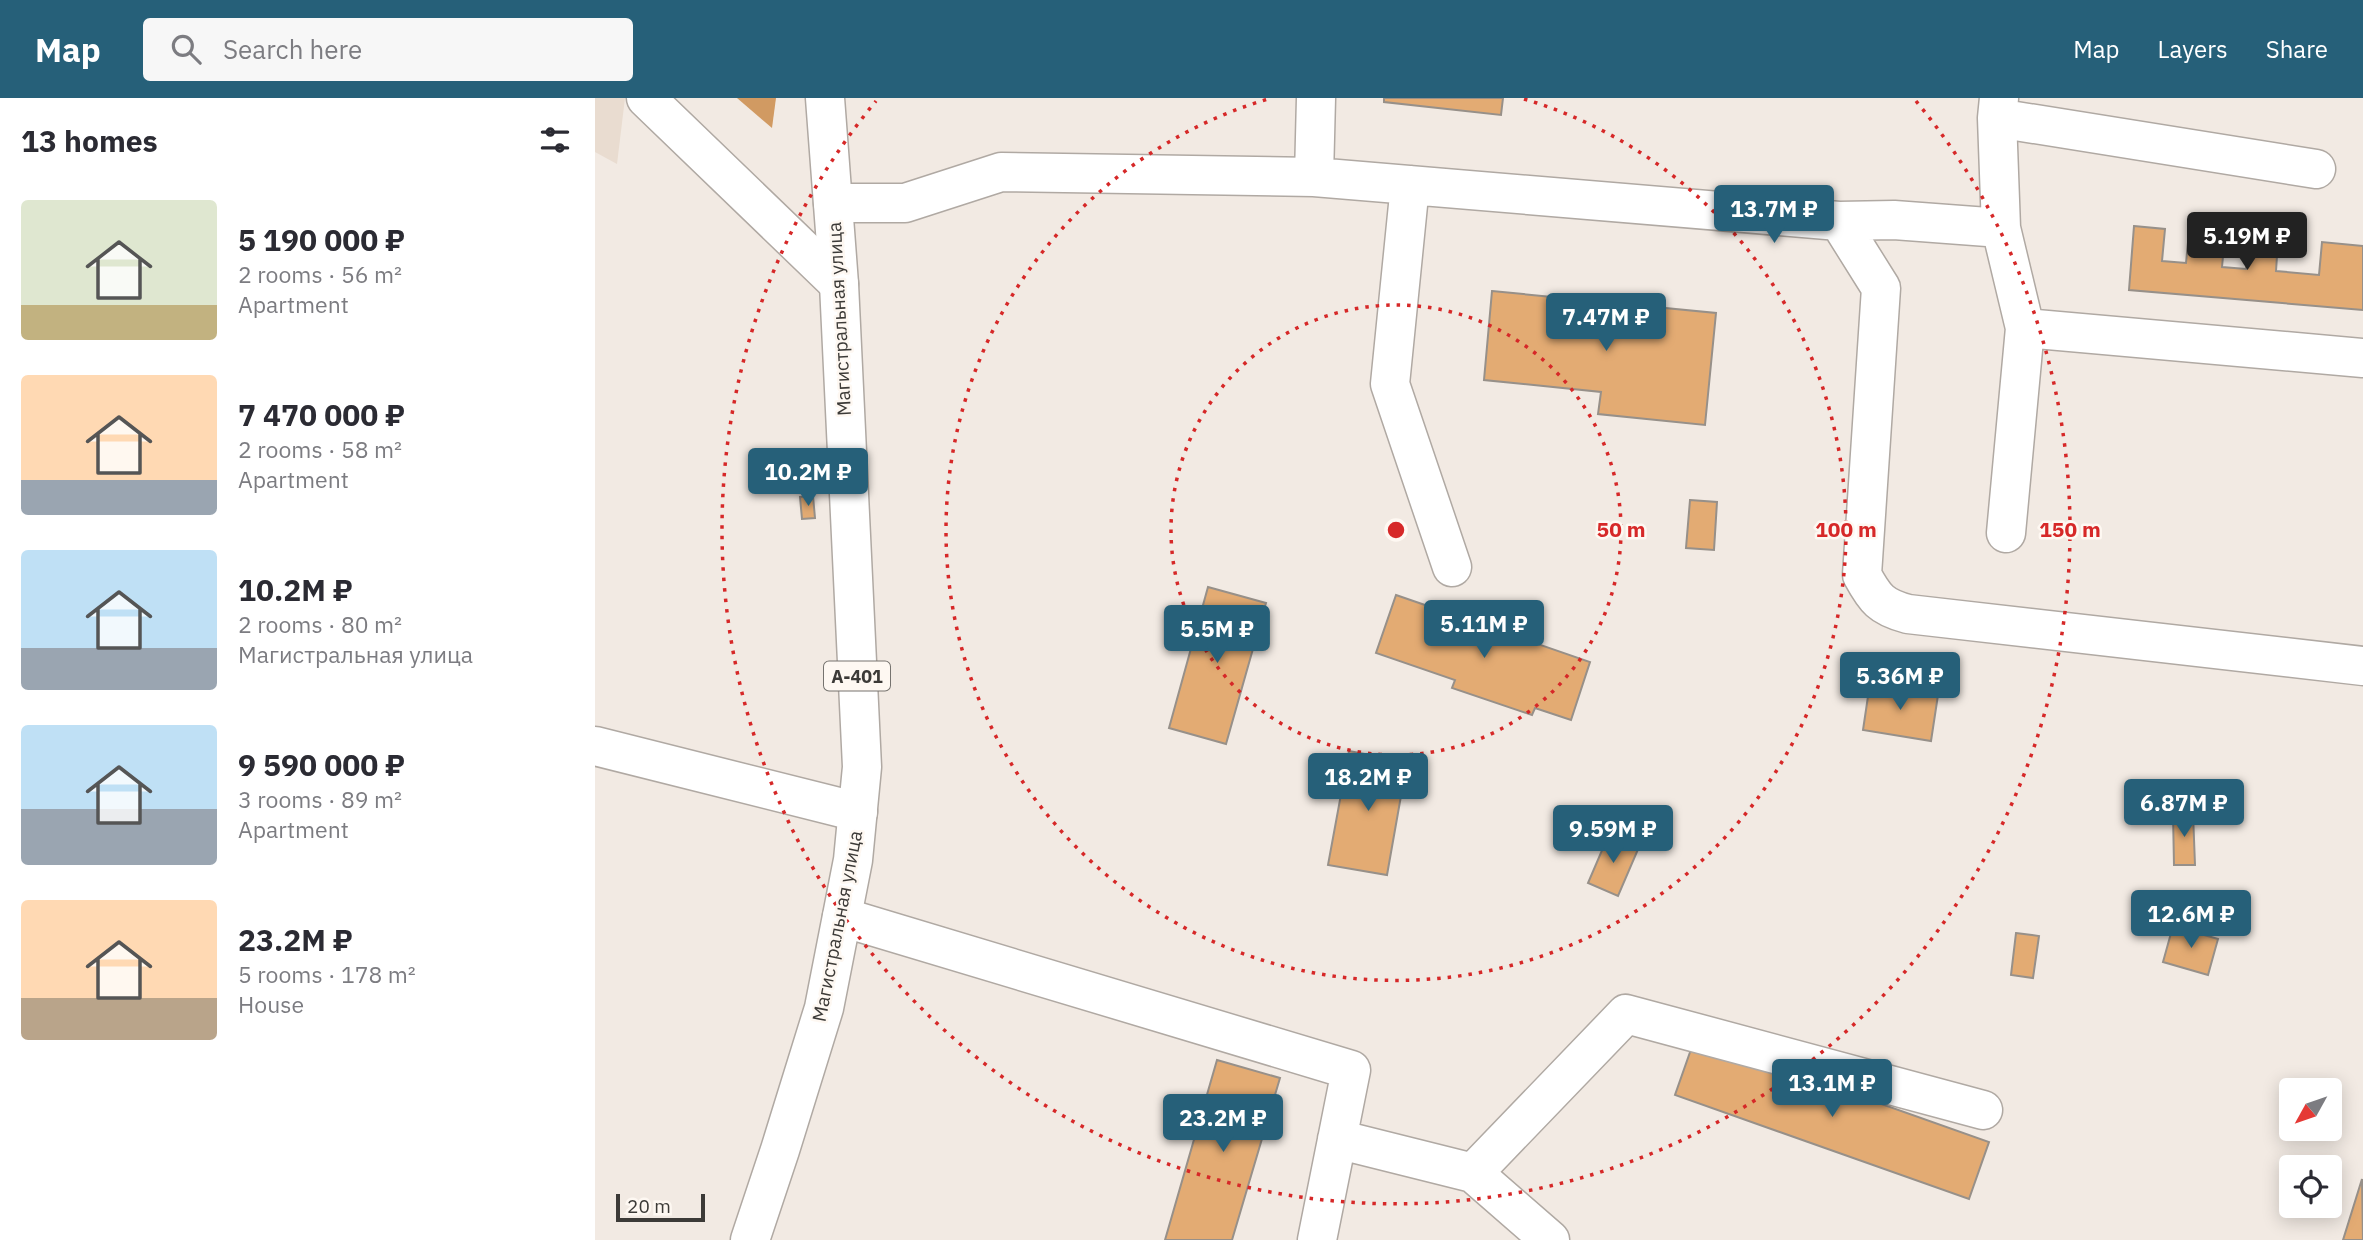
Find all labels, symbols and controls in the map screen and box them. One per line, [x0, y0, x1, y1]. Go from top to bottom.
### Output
search box [143, 18, 633, 81]
text: Map [35, 28, 101, 71]
icon: search [167, 30, 205, 68]
text: Search here [223, 32, 362, 66]
text: Map [2073, 33, 2120, 65]
text: Layers [2158, 33, 2228, 65]
text: Share [2266, 33, 2328, 65]
text: 13 homes [21, 121, 158, 160]
icon: filters [536, 121, 574, 159]
pin: 13.7M ₽ [1709, 186, 1839, 245]
text: 13.7M ₽ [1730, 193, 1818, 223]
pin: 5.19M ₽ [2182, 212, 2312, 272]
text: 5 190 000 ₽ [238, 220, 405, 259]
text: 5.19M ₽ [2203, 220, 2291, 250]
street label: Магистральная улица [822, 221, 856, 417]
icon: home [77, 228, 161, 312]
text: 2 rooms · 56 m² [238, 259, 402, 289]
text: Apartment [238, 289, 349, 319]
pin: 7.47M ₽ [1541, 294, 1671, 353]
text: 7.47M ₽ [1562, 301, 1650, 331]
text: 7 470 000 ₽ [238, 395, 405, 434]
icon: home [77, 403, 161, 487]
text: 2 rooms · 58 m² [238, 434, 402, 464]
pin: 10.2M ₽ [743, 448, 873, 508]
text: 10.2M ₽ [764, 456, 852, 486]
text: Apartment [238, 464, 349, 494]
text: 50 m [1597, 515, 1645, 543]
text: 100 m [1815, 515, 1877, 543]
text: 150 m [2039, 515, 2101, 543]
centre of rings [1384, 518, 1408, 542]
text: 10.2M ₽ [238, 570, 353, 609]
icon: home [77, 578, 161, 662]
pin: 5.11M ₽ [1419, 601, 1549, 660]
pin: 5.5M ₽ [1160, 606, 1274, 665]
text: 5.11M ₽ [1440, 608, 1528, 638]
text: 2 rooms · 80 m² [238, 609, 402, 639]
text: 5.5M ₽ [1180, 613, 1254, 643]
text: Магистральная улица [238, 639, 473, 669]
pin: 5.36M ₽ [1835, 652, 1965, 712]
text: 5.36M ₽ [1856, 660, 1944, 690]
road number: А-401 [824, 662, 890, 690]
text: 9 590 000 ₽ [238, 745, 405, 784]
icon: home [77, 753, 161, 837]
pin: 18.2M ₽ [1303, 754, 1433, 813]
text: 18.2M ₽ [1324, 761, 1412, 791]
pin: 6.87M ₽ [2119, 780, 2249, 839]
text: 3 rooms · 89 m² [238, 784, 402, 814]
text: 6.87M ₽ [2140, 787, 2228, 817]
pin: 9.59M ₽ [1548, 806, 1678, 865]
text: 9.59M ₽ [1569, 813, 1657, 843]
text: Apartment [238, 814, 349, 844]
street label: Магистральная улица [807, 828, 867, 1024]
pin: 12.6M ₽ [2126, 890, 2256, 950]
text: 12.6M ₽ [2147, 898, 2235, 928]
text: 23.2M ₽ [238, 920, 353, 959]
icon: home [77, 928, 161, 1012]
text: 5 rooms · 178 m² [238, 959, 416, 989]
text: House [238, 989, 304, 1019]
pin: 13.1M ₽ [1767, 1060, 1897, 1119]
text: 13.1M ₽ [1788, 1067, 1876, 1097]
north arrow [2279, 1078, 2341, 1141]
map controls [2279, 1078, 2342, 1218]
pin: 23.2M ₽ [1158, 1094, 1288, 1154]
text: 23.2M ₽ [1179, 1102, 1267, 1132]
button: locate [2279, 1155, 2342, 1218]
scale bar [616, 1191, 705, 1223]
text: 20 m [627, 1194, 671, 1218]

